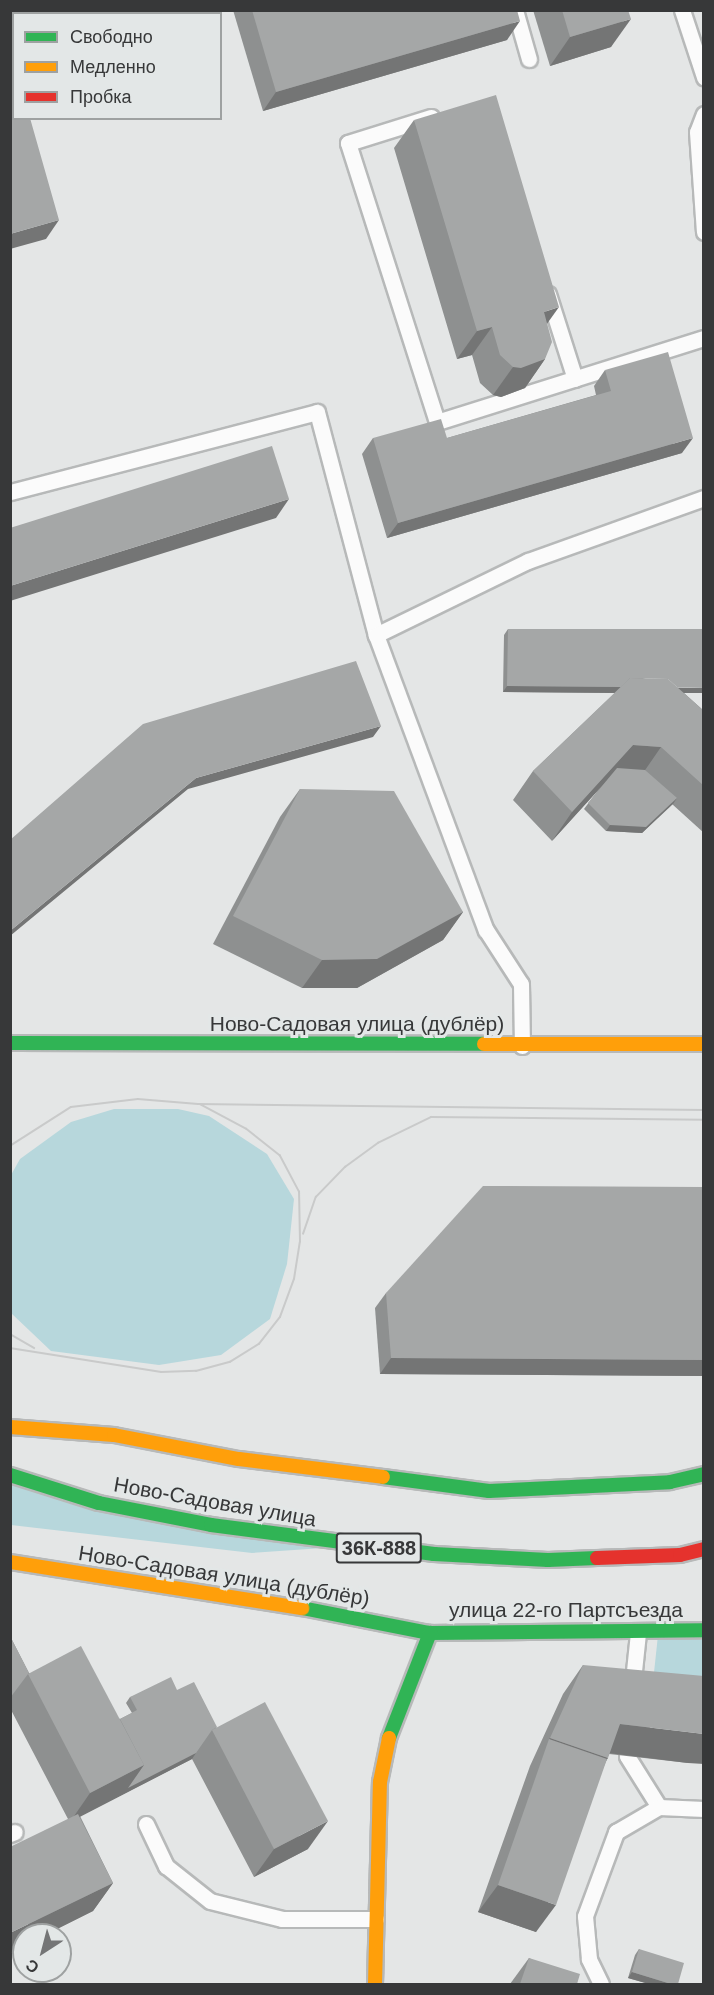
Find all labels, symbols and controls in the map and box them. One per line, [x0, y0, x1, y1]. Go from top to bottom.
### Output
legend [12, 12, 222, 120]
text: Свободно [70, 27, 153, 47]
text: Медленно [70, 57, 156, 77]
text: Пробка [70, 87, 132, 107]
street label: Ново-Садовая улица (дублёр) [210, 1011, 504, 1037]
street label: Ново-Садовая улица [112, 1472, 318, 1532]
road number: 36К-888 [336, 1531, 422, 1565]
street label: Ново-Садовая улица (дублёр) [77, 1541, 371, 1611]
street label: улица 22-го Партсъезда [449, 1597, 683, 1623]
north arrow [12, 1923, 72, 1983]
text: С [23, 1956, 42, 1977]

